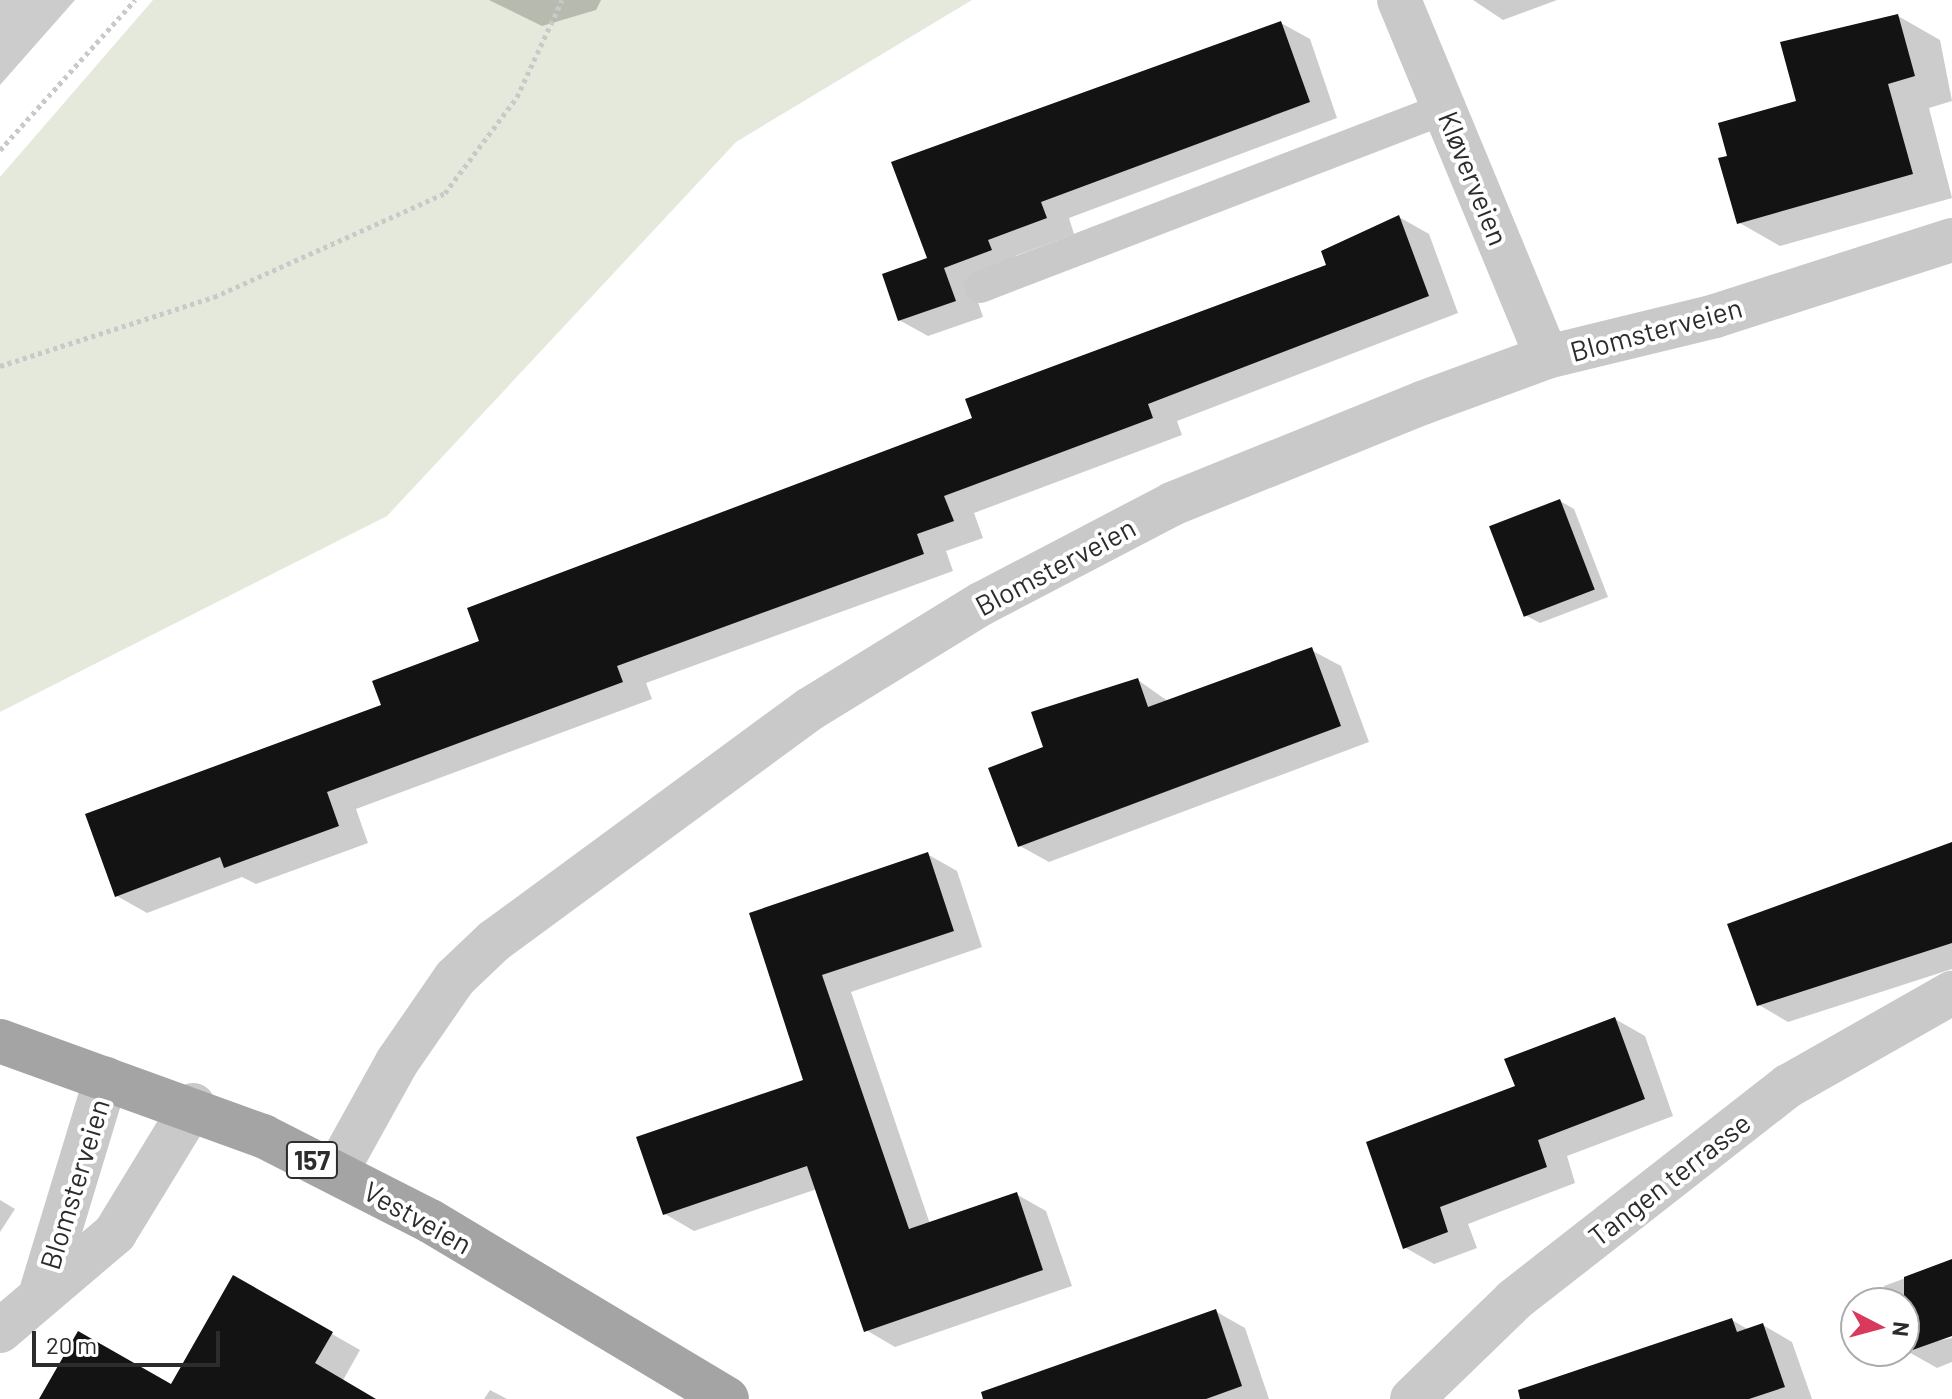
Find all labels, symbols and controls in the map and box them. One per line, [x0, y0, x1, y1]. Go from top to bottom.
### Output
street label: Kløverveien [1432, 106, 1516, 250]
street label: Blomsterveien [1566, 290, 1746, 368]
street label: Blomsterveien [969, 510, 1141, 622]
street label: Blomsterveien [32, 1095, 116, 1273]
street label: Tangen terrasse [1581, 1105, 1757, 1253]
road number: 157 [284, 1138, 340, 1182]
street label: Vestveien [358, 1174, 478, 1260]
north arrow [1840, 1287, 1920, 1367]
scale bar [36, 1315, 224, 1365]
text: N [1888, 1321, 1916, 1338]
text: 20 m [46, 1330, 97, 1359]

